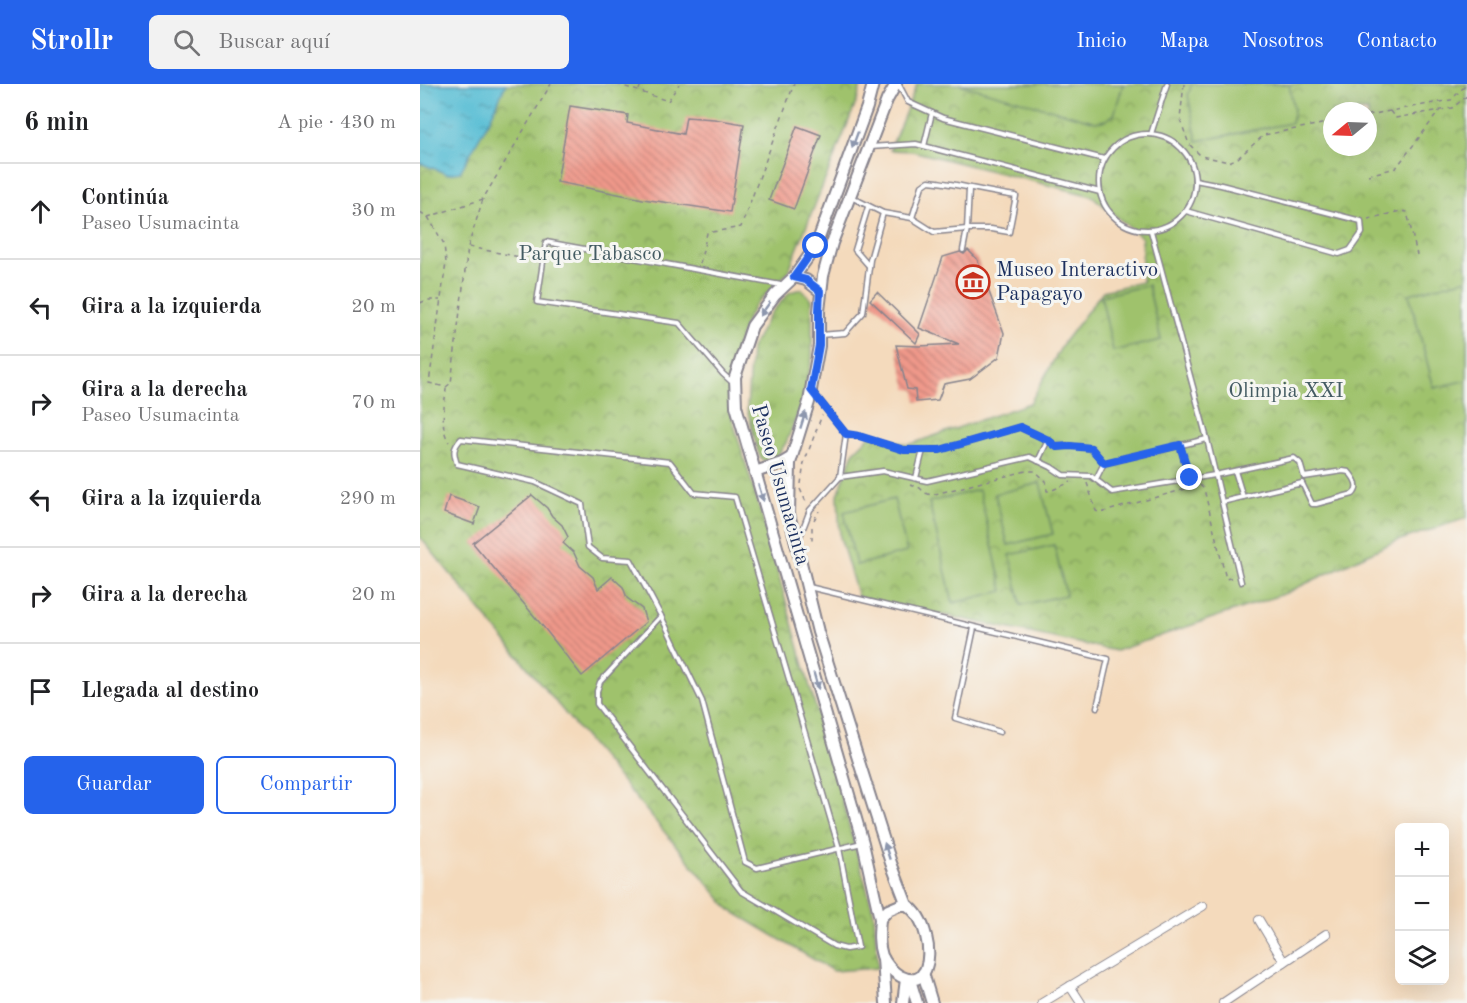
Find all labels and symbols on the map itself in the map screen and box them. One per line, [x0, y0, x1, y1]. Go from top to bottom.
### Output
north arrow [1323, 102, 1377, 156]
one-way arrow [850, 131, 860, 149]
route start [802, 232, 828, 258]
park label: Parque Tabasco [518, 244, 662, 265]
place label: Museo Interactivo Papagayo [996, 260, 1158, 305]
museum icon: Museo Interactivo Papagayo [955, 264, 991, 300]
one-way arrow [759, 300, 771, 316]
park label: Olimpia XXI [1228, 381, 1344, 402]
street label: Paseo Usumacinta [747, 402, 813, 568]
one-way arrow [799, 411, 809, 429]
route end [1176, 464, 1202, 490]
one-way arrow [757, 484, 766, 502]
one-way arrow [812, 672, 821, 690]
one-way arrow [881, 842, 891, 860]

